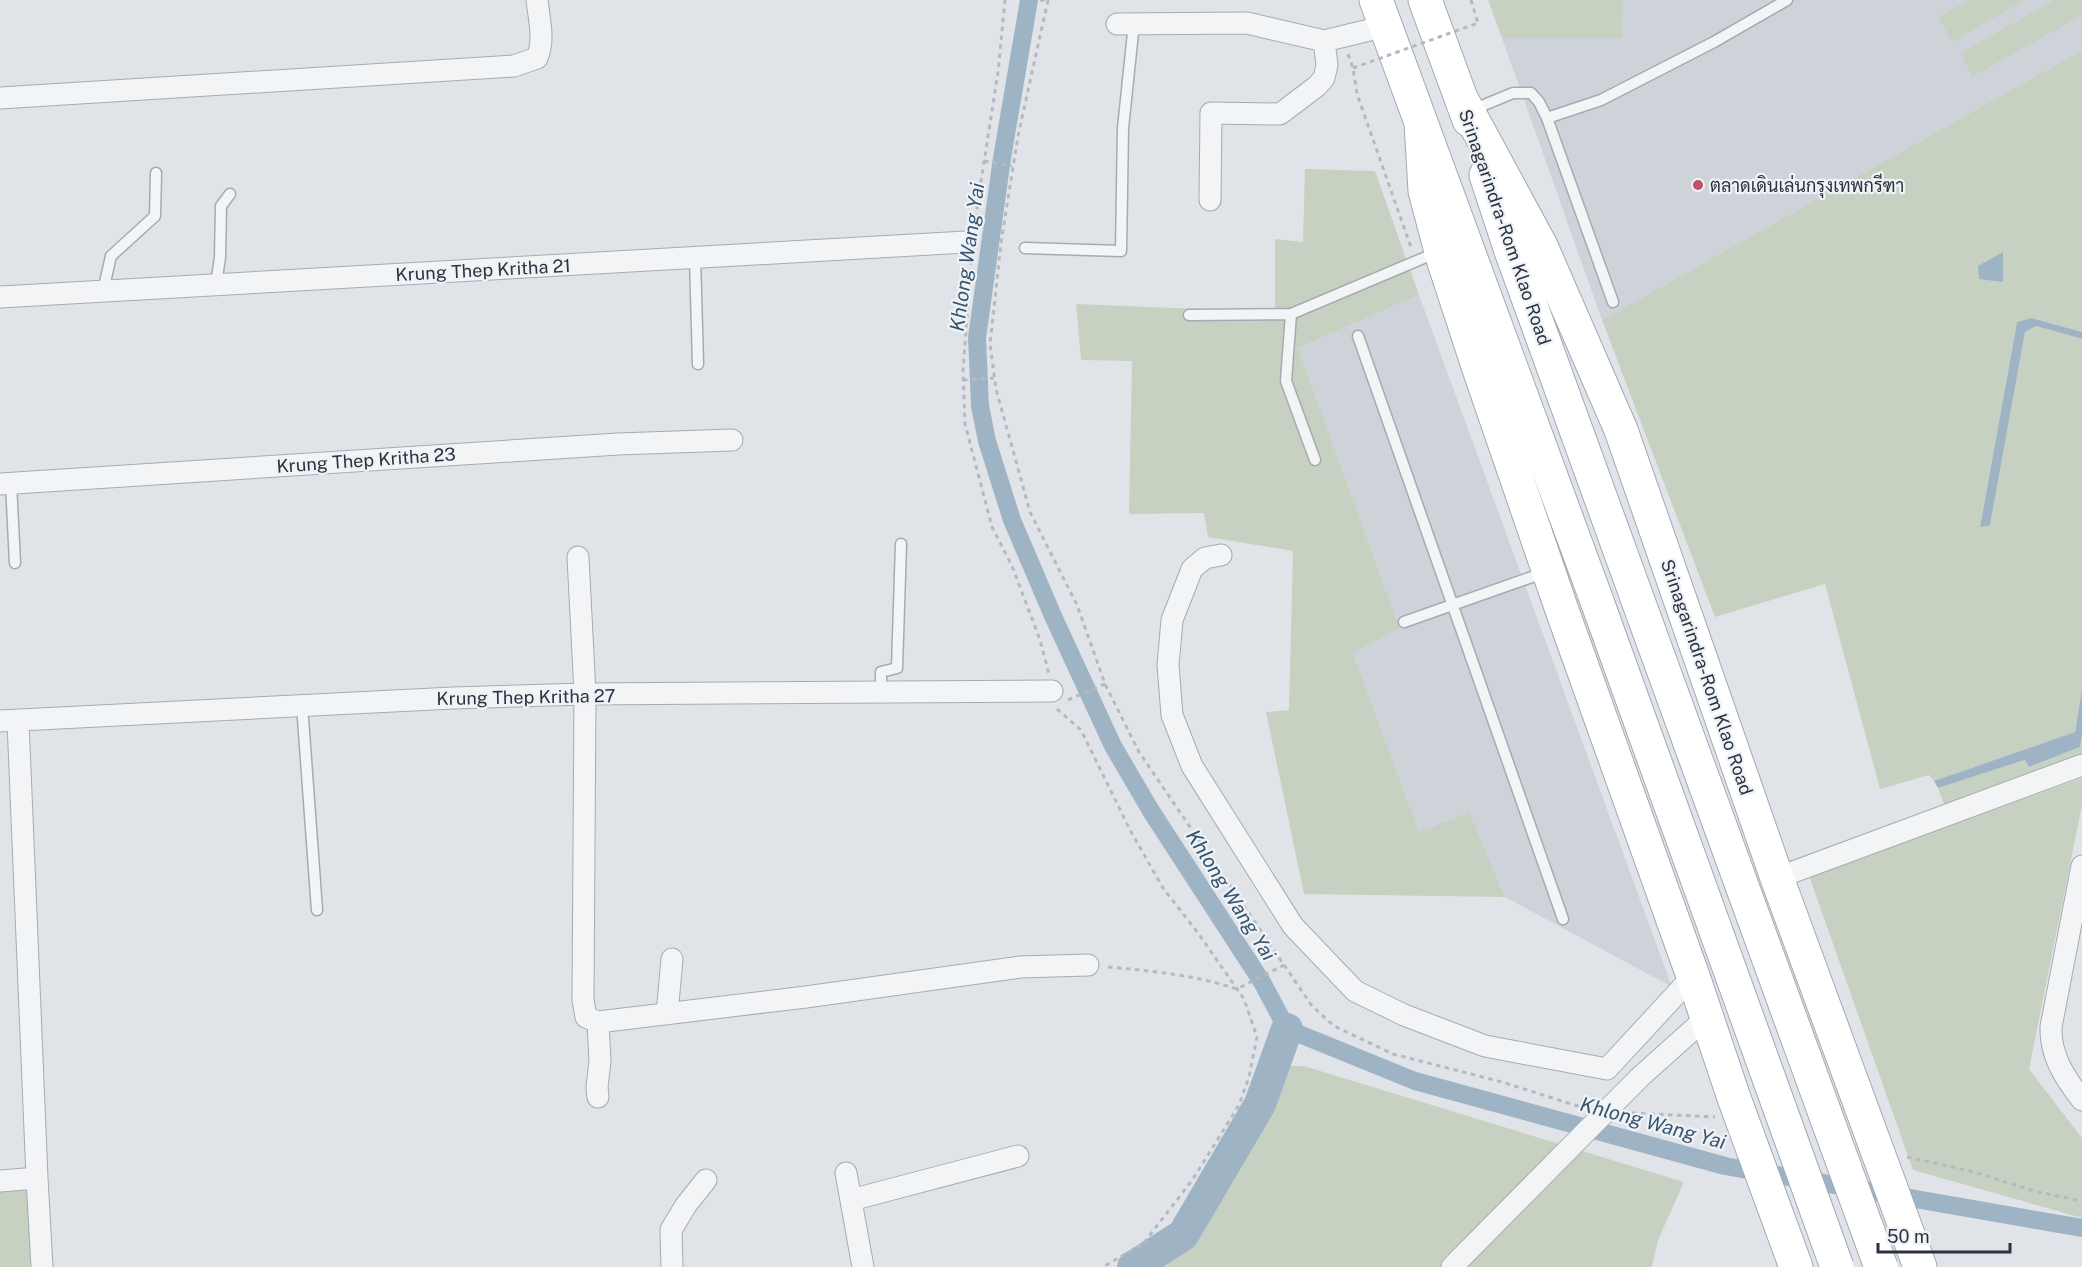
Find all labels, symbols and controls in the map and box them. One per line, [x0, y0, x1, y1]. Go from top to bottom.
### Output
street label: Srinagarindra-Rom Klao Road [1455, 106, 1555, 348]
place label: ตลาดเดินเล่นกรุงเทพกรีฑา [1710, 173, 1904, 198]
marker: ตลาดเดินเล่นกรุงเทพกรีฑา [1691, 178, 1705, 192]
water label: Khlong Wang Yai [945, 181, 989, 333]
street label: Krung Thep Kritha 21 [395, 255, 571, 285]
street label: Krung Thep Kritha 23 [276, 443, 456, 477]
street label: Srinagarindra-Rom Klao Road [1657, 556, 1757, 798]
street label: Krung Thep Kritha 27 [436, 685, 616, 709]
water label: Khlong Wang Yai [1181, 825, 1281, 965]
water label: Khlong Wang Yai [1578, 1092, 1729, 1154]
scale bar [1878, 1216, 2010, 1254]
text: 50 m [1887, 1226, 1930, 1247]

